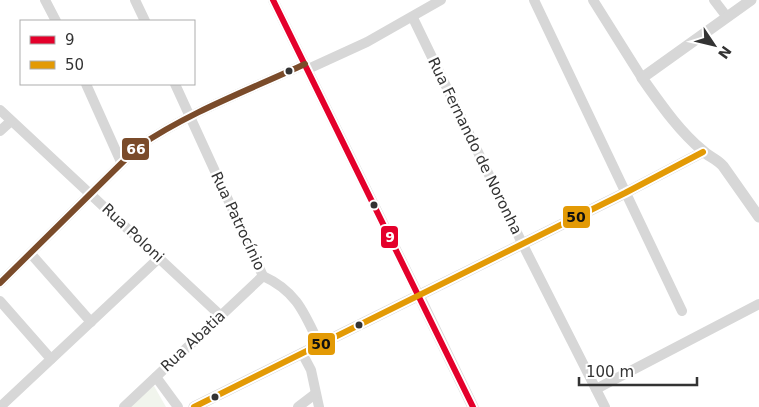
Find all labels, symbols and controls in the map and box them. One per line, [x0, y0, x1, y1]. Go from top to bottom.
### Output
legend [20, 20, 195, 85]
north arrow [689, 20, 739, 70]
text: 9 [65, 31, 75, 49]
text: N [715, 43, 735, 62]
street label: Rua Fernando de Noronha [424, 54, 526, 238]
text: 50 [65, 56, 84, 74]
unlabelled marker [284, 66, 294, 76]
line badge: 66 [121, 137, 150, 161]
text: 66 [126, 141, 146, 157]
street label: Rua Patrocínio [207, 169, 269, 273]
street label: Rua Poloni [98, 200, 168, 266]
unlabelled marker [369, 200, 379, 210]
line badge: 50 [562, 205, 591, 229]
text: 50 [566, 209, 586, 225]
line badge: 9 [380, 225, 399, 249]
text: 9 [385, 229, 395, 245]
street label: Rua Abatia [157, 307, 229, 375]
unlabelled marker [354, 320, 364, 330]
line badge: 50 [307, 332, 336, 356]
text: 50 [311, 336, 331, 352]
scale bar [579, 354, 696, 386]
text: 100 m [586, 363, 634, 381]
unlabelled marker [210, 392, 220, 402]

